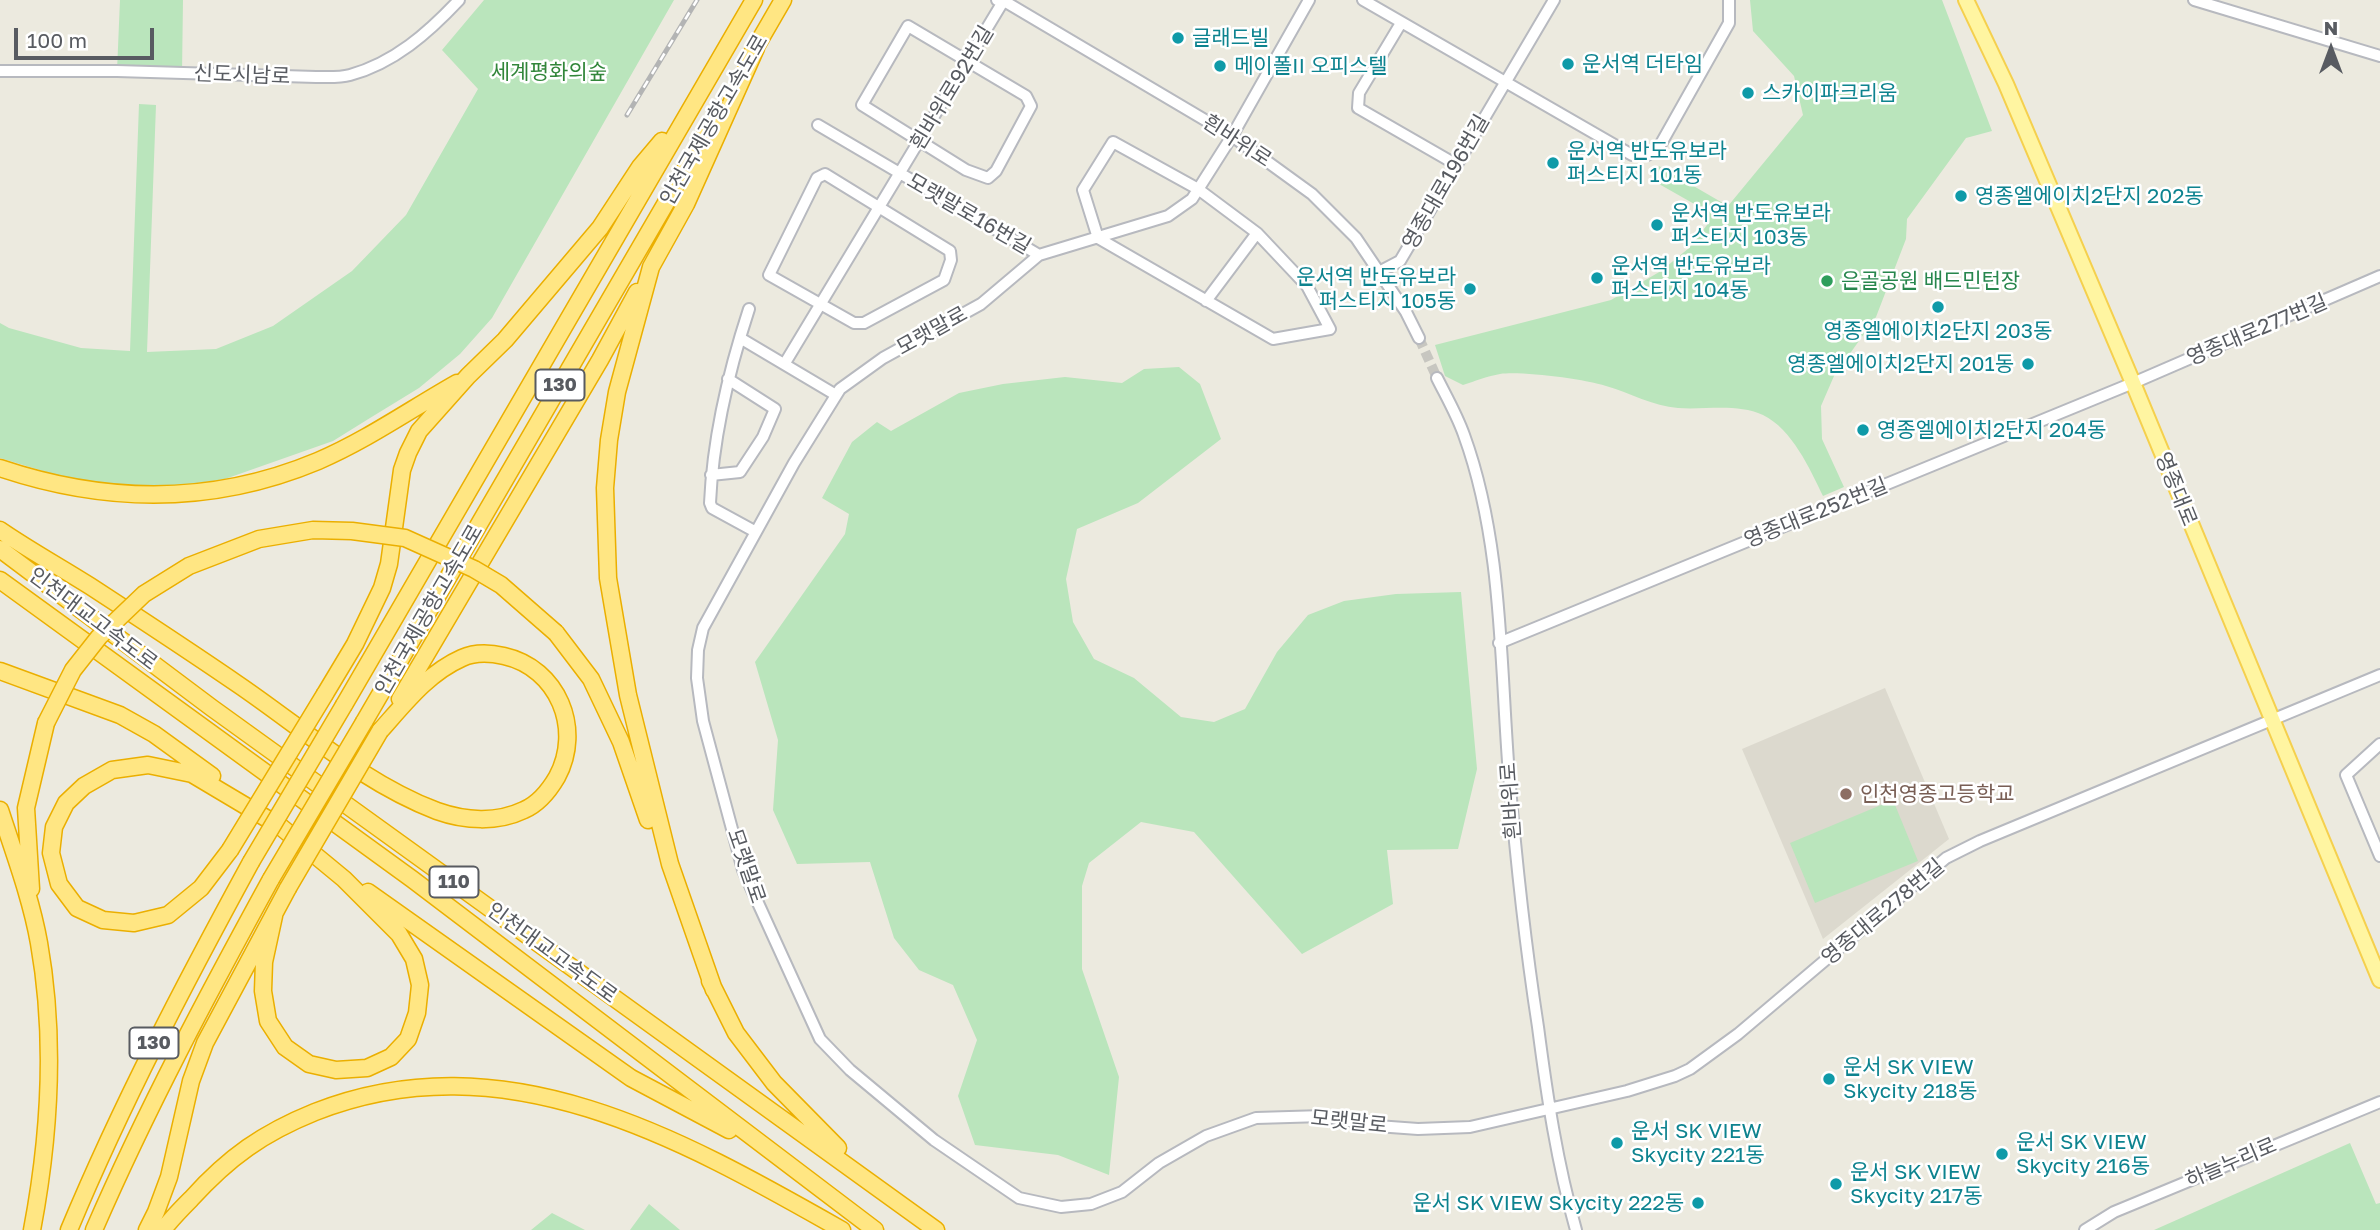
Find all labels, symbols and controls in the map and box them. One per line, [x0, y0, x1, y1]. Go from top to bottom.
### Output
scale bar [18, 14, 158, 58]
north arrow [2296, 14, 2366, 84]
text: N [2324, 16, 2338, 39]
street label: 흰바위로92번길 [905, 21, 999, 155]
place label: 글래드빌 [1192, 25, 1269, 51]
text: 100 m [27, 27, 87, 53]
street label: 인천국제공항고속도로 [655, 30, 773, 210]
marker: 글래드빌 [1170, 30, 1186, 46]
place label: 운서역 더타임 [1582, 51, 1703, 77]
place label: 메이폴II 오피스텔 [1234, 53, 1388, 79]
marker: 운서역 더타임 [1560, 56, 1576, 72]
marker: 메이폴II 오피스텔 [1212, 58, 1228, 74]
park label: 세계평화의숲 [491, 59, 607, 85]
street label: 신도시남로 [193, 61, 291, 89]
place label: 스카이파크리움 [1762, 80, 1897, 106]
marker: 스카이파크리움 [1740, 85, 1756, 101]
street label: 흰바위로 [1198, 109, 1276, 173]
street label: 영종대로196번길 [1397, 110, 1495, 254]
place label: 운서역 반도유보라 퍼스티지 101동 [1567, 138, 1727, 188]
marker: 운서역 반도유보라 퍼스티지 101동 [1545, 155, 1561, 171]
street label: 모랫말로16번길 [903, 168, 1035, 260]
place label: 영종엘에이치2단지 202동 [1975, 183, 2204, 209]
marker: 영종엘에이치2단지 202동 [1953, 188, 1969, 204]
place label: 운서역 반도유보라 퍼스티지 103동 [1671, 200, 1831, 250]
marker: 운서역 반도유보라 퍼스티지 103동 [1649, 217, 1665, 233]
place label: 운서역 반도유보라 퍼스티지 104동 [1611, 253, 1771, 303]
place label: 운서역 반도유보라 퍼스티지 105동 [1296, 264, 1456, 314]
place label: 은골공원 배드민턴장 [1841, 268, 2020, 294]
marker: 운서역 반도유보라 퍼스티지 104동 [1589, 270, 1605, 286]
marker: 은골공원 배드민턴장 [1819, 273, 1835, 289]
marker: 운서역 반도유보라 퍼스티지 105동 [1462, 281, 1478, 297]
street label: 영종대로277번길 [2183, 289, 2331, 371]
marker: 영종엘에이치2단지 203동 [1930, 299, 1946, 315]
street label: 모랫말로 [892, 301, 972, 361]
place label: 영종엘에이치2단지 203동 [1824, 318, 2052, 344]
place label: 영종엘에이치2단지 201동 [1787, 351, 2014, 377]
marker: 영종엘에이치2단지 201동 [2020, 356, 2036, 372]
road number: 130 [536, 370, 584, 400]
place label: 영종엘에이치2단지 204동 [1877, 417, 2106, 443]
marker: 영종엘에이치2단지 204동 [1855, 422, 1871, 438]
street label: 영종대로 [2150, 448, 2202, 530]
street label: 영종대로252번길 [1741, 473, 1891, 553]
street label: 인천국제공항고속도로 [370, 520, 488, 700]
street label: 인천대교고속도로 [24, 562, 162, 676]
street label: 흰바위로 [1496, 762, 1526, 840]
place label: 인천영종고등학교 [1860, 781, 2015, 807]
marker: 인천영종고등학교 [1838, 786, 1854, 802]
street label: 모랫말로 [722, 825, 770, 907]
street label: 영종대로278번길 [1817, 853, 1949, 971]
road number: 110 [430, 866, 478, 898]
street label: 인천대교고속도로 [482, 897, 622, 1009]
road number: 130 [130, 1028, 178, 1058]
place label: 운서 SK VIEW Skycity 218동 [1843, 1054, 1977, 1104]
marker: 운서 SK VIEW Skycity 218동 [1821, 1071, 1837, 1087]
street label: 모랫말로 [1309, 1105, 1389, 1139]
place label: 운서 SK VIEW Skycity 221동 [1631, 1118, 1765, 1168]
place label: 운서 SK VIEW Skycity 216동 [2016, 1129, 2150, 1179]
street label: 하늘누리로 [2182, 1133, 2280, 1193]
marker: 운서 SK VIEW Skycity 221동 [1609, 1135, 1625, 1151]
marker: 운서 SK VIEW Skycity 216동 [1994, 1146, 2010, 1162]
place label: 운서 SK VIEW Skycity 217동 [1850, 1159, 1983, 1209]
marker: 운서 SK VIEW Skycity 217동 [1828, 1176, 1844, 1192]
place label: 운서 SK VIEW Skycity 222동 [1412, 1190, 1684, 1216]
marker: 운서 SK VIEW Skycity 222동 [1690, 1195, 1706, 1211]

